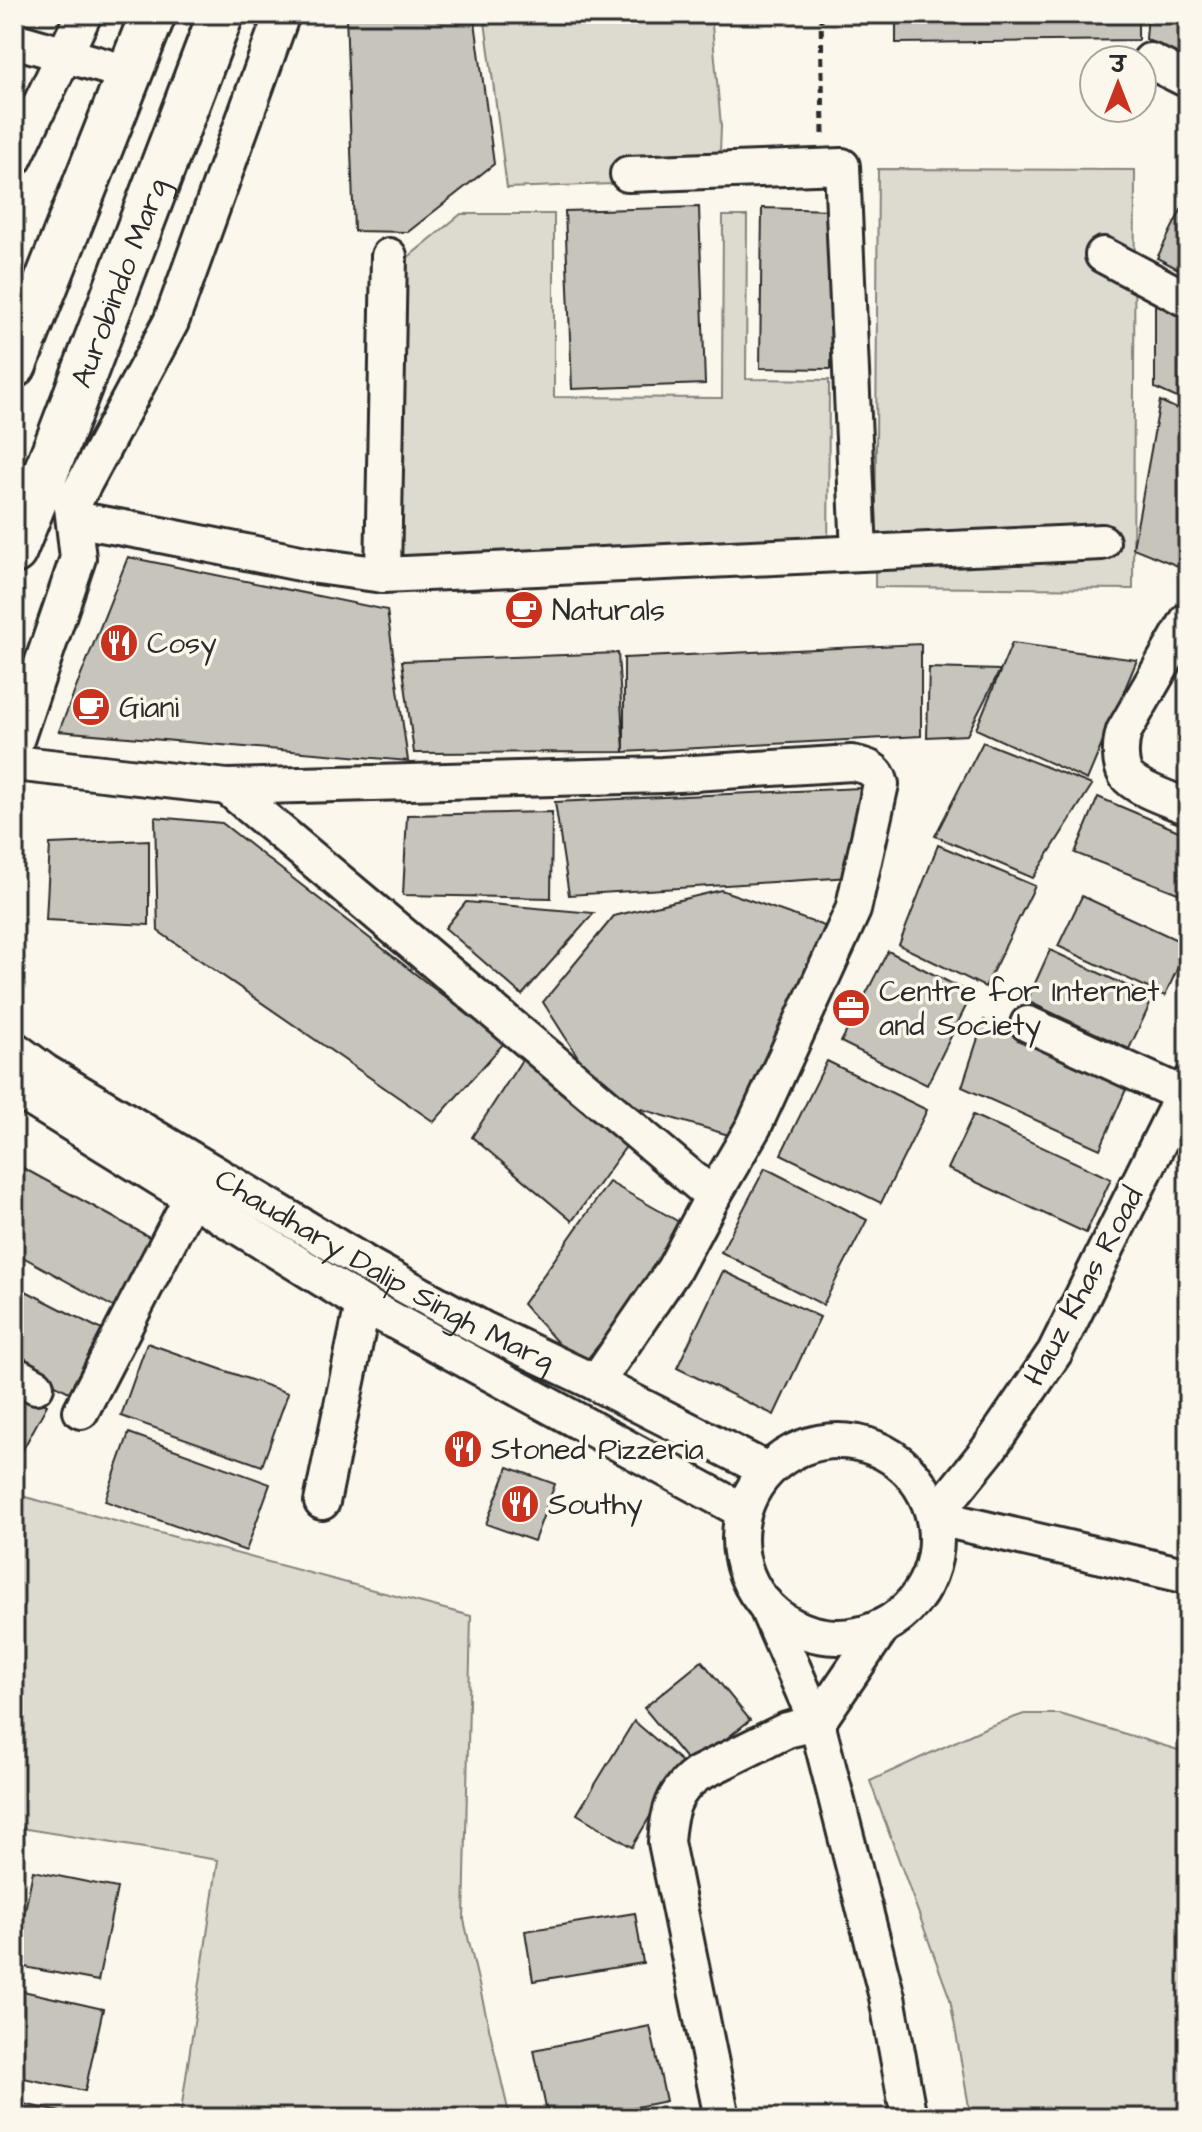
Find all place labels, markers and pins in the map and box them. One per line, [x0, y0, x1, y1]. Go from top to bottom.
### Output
cafe icon: Naturals [503, 589, 545, 631]
place label: Naturals [552, 590, 665, 632]
restaurant icon: Cosy [98, 622, 140, 664]
place label: Cosy [147, 623, 217, 666]
cafe icon: Giani [70, 686, 112, 728]
place label: Giani [119, 687, 180, 729]
place label: Centre for Internet and Society [879, 971, 1159, 1048]
office icon: Centre for Internet and Society [830, 987, 872, 1029]
restaurant icon: Stoned Pizzeria [442, 1428, 484, 1470]
place label: Stoned Pizzeria [491, 1429, 704, 1471]
restaurant icon: Southy [499, 1483, 541, 1525]
place label: Southy [548, 1484, 643, 1527]

